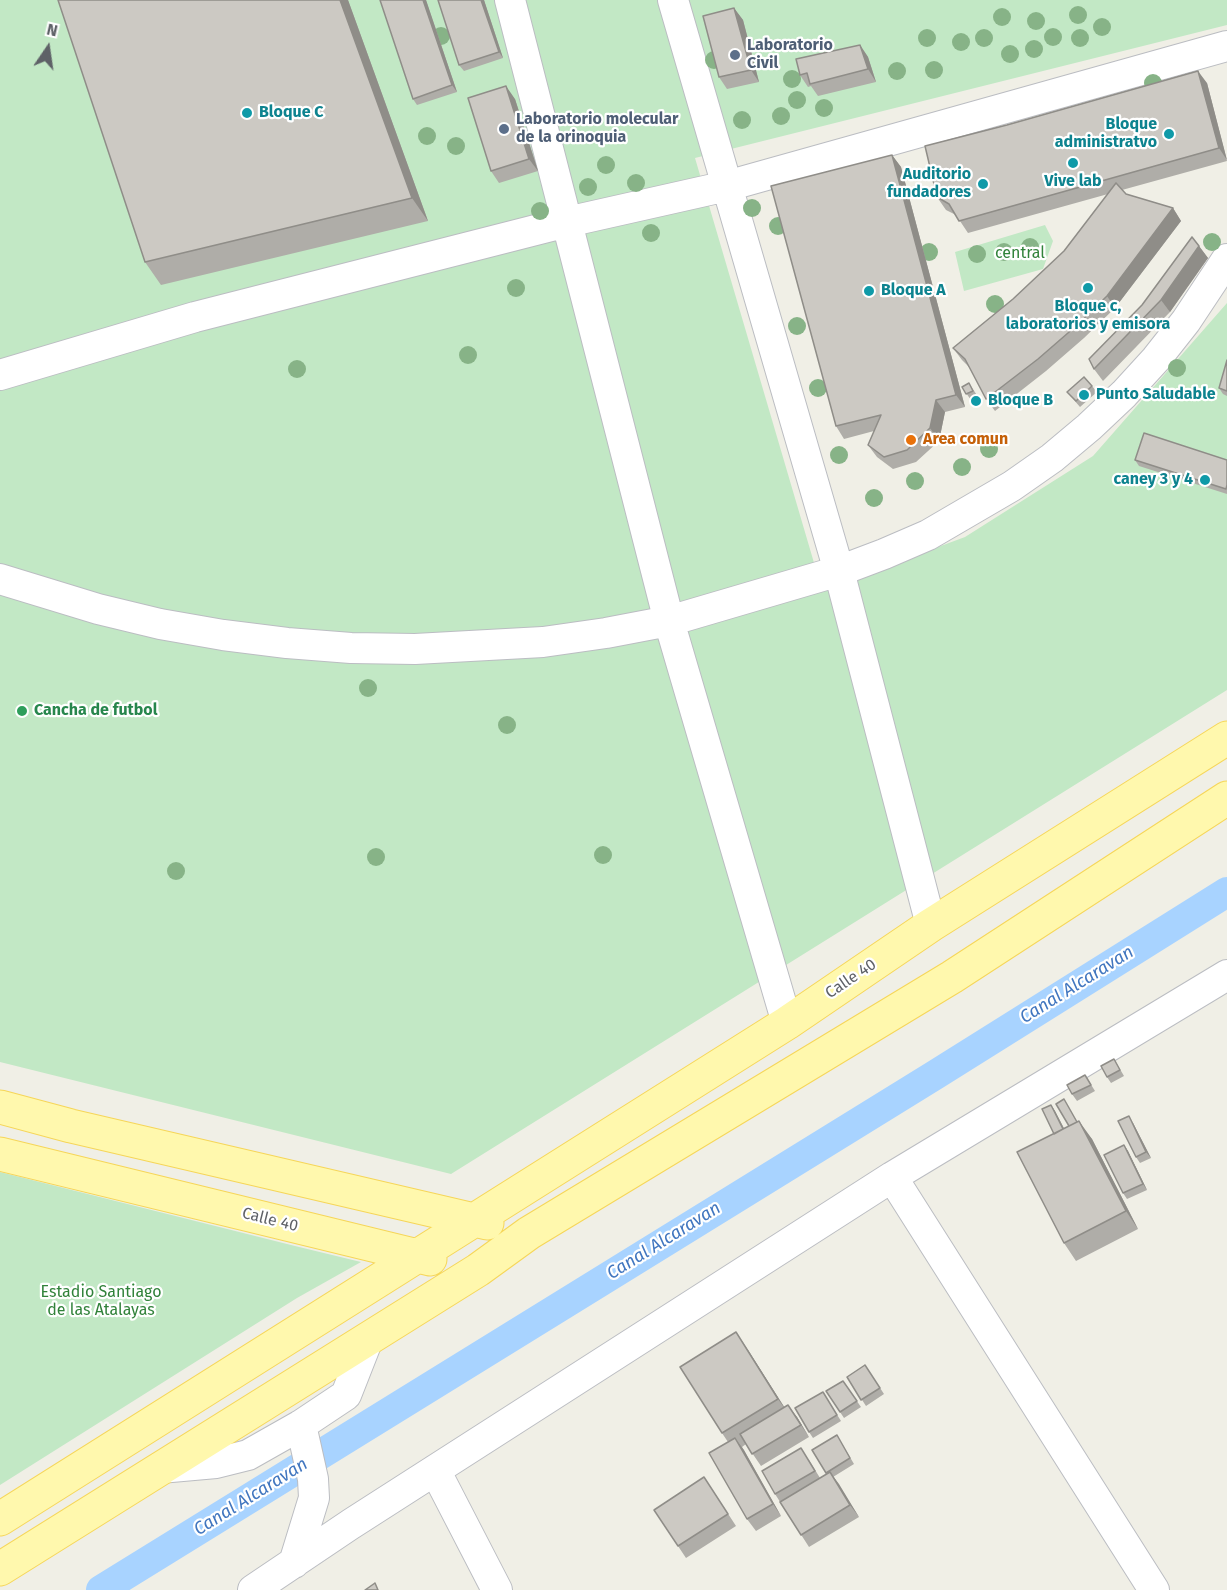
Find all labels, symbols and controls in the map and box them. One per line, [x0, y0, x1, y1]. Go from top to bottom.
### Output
north arrow [18, 18, 78, 78]
text: N [45, 20, 59, 40]
place label: Laboratorio Civil [747, 36, 833, 74]
marker: Laboratorio Civil [728, 48, 742, 62]
place label: Bloque C [259, 103, 323, 123]
marker: Bloque C [240, 106, 254, 120]
place label: Laboratorio molecular de la orinoquia [516, 110, 679, 148]
place label: Bloque administratvo [1055, 115, 1157, 153]
marker: Laboratorio molecular de la orinoquia [497, 122, 511, 136]
marker: Bloque administratvo [1162, 127, 1176, 141]
marker: Vive lab [1066, 156, 1080, 170]
place label: Auditorio fundadores [887, 165, 971, 203]
place label: Vive lab [1044, 172, 1102, 192]
marker: Auditorio fundadores [976, 177, 990, 191]
park label: central [995, 244, 1045, 264]
place label: Bloque A [881, 281, 946, 301]
marker: Bloque c, laboratorios y emisora [1081, 281, 1095, 295]
marker: Bloque A [862, 284, 876, 298]
place label: Bloque c, laboratorios y emisora [1006, 297, 1170, 335]
place label: Punto Saludable [1096, 385, 1216, 405]
marker: Punto Saludable [1077, 388, 1091, 402]
place label: Bloque B [988, 391, 1053, 411]
marker: Bloque B [969, 394, 983, 408]
place label: Area comun [923, 430, 1008, 450]
marker: Area comun [904, 433, 918, 447]
place label: caney 3 y 4 [1113, 470, 1193, 490]
marker: caney 3 y 4 [1198, 473, 1212, 487]
place label: Cancha de futbol [34, 701, 157, 721]
marker: Cancha de futbol [15, 704, 29, 718]
water label: Canal Alcaravan [1016, 941, 1138, 1029]
street label: Calle 40 [822, 955, 880, 1003]
water label: Canal Alcaravan [603, 1197, 725, 1285]
street label: Calle 40 [240, 1204, 300, 1236]
park label: Estadio Santiago de las Atalayas [40, 1283, 162, 1321]
water label: Canal Alcaravan [190, 1453, 312, 1541]

